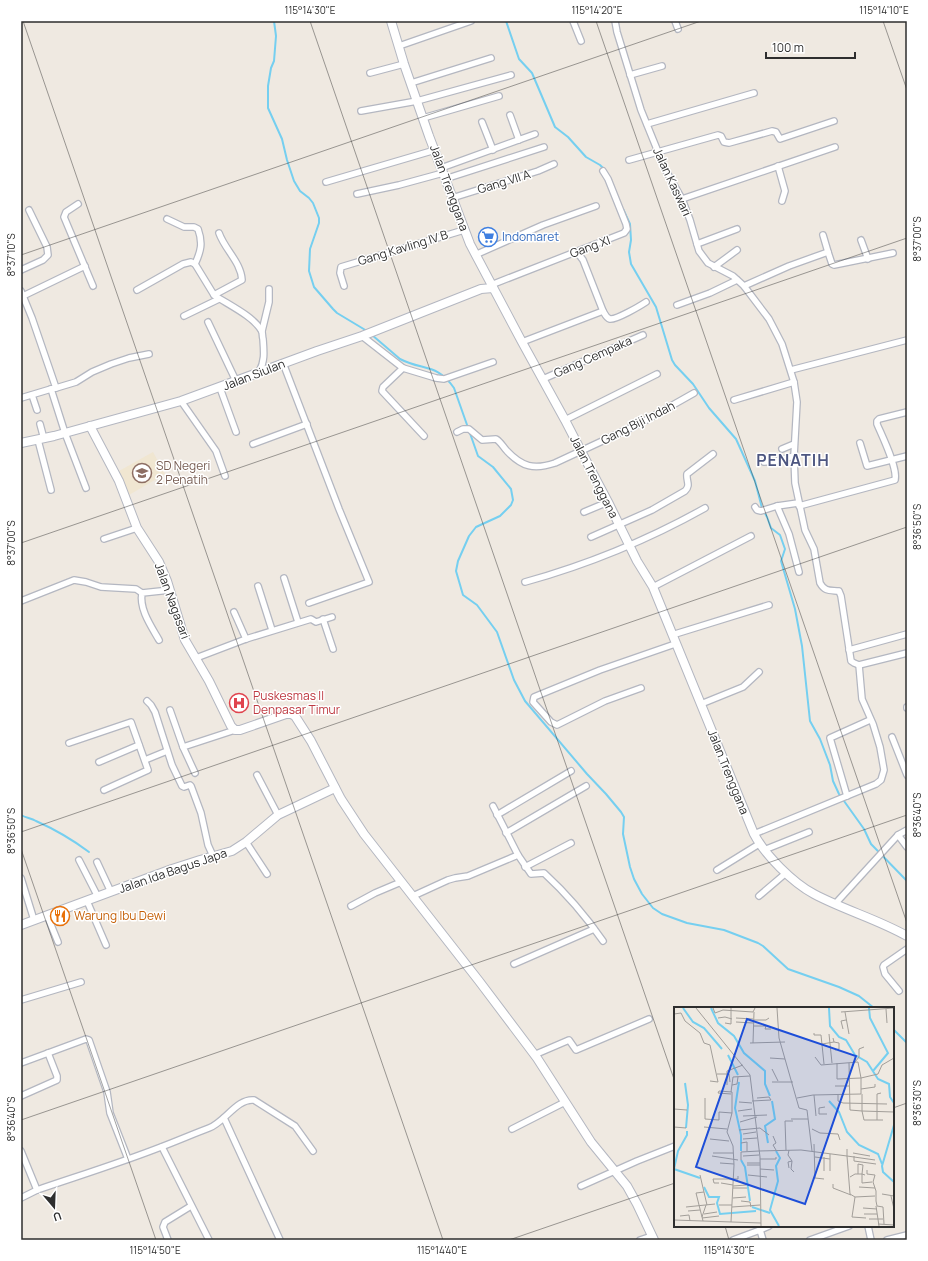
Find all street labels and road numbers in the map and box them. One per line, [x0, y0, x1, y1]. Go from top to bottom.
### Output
street label: Jalan Trenggana [426, 142, 473, 233]
street label: Jalan Kaswari [649, 145, 696, 219]
street label: Gang VII A [475, 165, 533, 198]
street label: Gang Kavling IV B [356, 226, 450, 269]
street label: Gang XI [567, 231, 612, 262]
street label: Gang Cempaka [551, 332, 635, 381]
street label: Jalan Siulan [220, 355, 287, 394]
street label: Gang Biji Indah [598, 397, 678, 448]
street label: Jalan Trenggana [566, 433, 623, 521]
street label: Jalan Nagasari [151, 560, 194, 641]
street label: Jalan Trenggana [704, 727, 753, 817]
street label: Jalan Ida Bagus Japa [117, 844, 229, 897]

